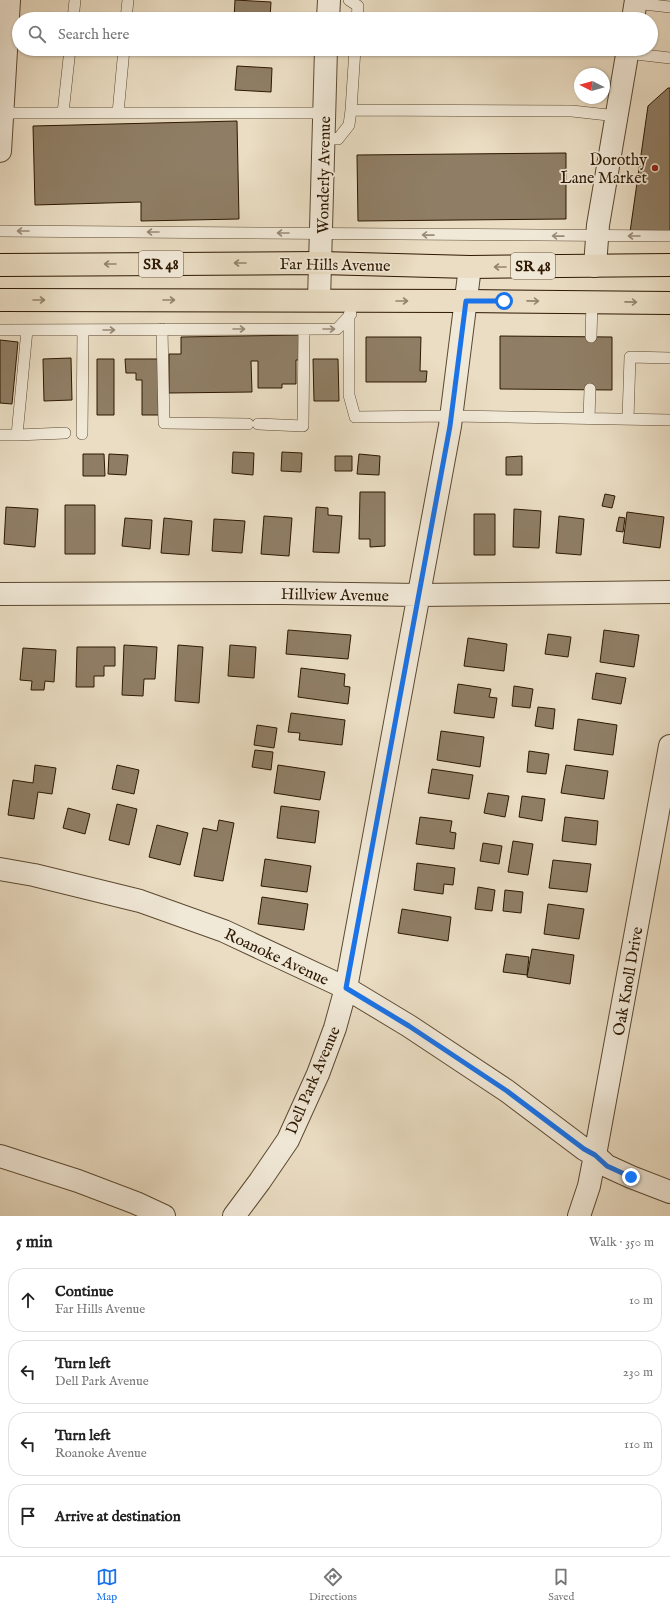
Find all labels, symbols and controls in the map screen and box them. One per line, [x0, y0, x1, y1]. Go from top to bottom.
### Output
search box [12, 12, 658, 56]
icon: search [26, 23, 48, 45]
text: Search here [58, 25, 129, 44]
north arrow [574, 68, 610, 104]
street label: Wonderly Avenue [314, 116, 336, 234]
place label: Dorothy Lane Market [560, 151, 648, 189]
marker: Dorothy Lane Market [650, 163, 660, 173]
one-way arrow [17, 227, 30, 235]
one-way arrow [147, 228, 160, 236]
one-way arrow [277, 230, 290, 237]
one-way arrow [422, 231, 435, 239]
one-way arrow [552, 232, 565, 240]
one-way arrow [628, 232, 641, 240]
road number: SR 48 [139, 251, 183, 277]
road number: SR 48 [511, 253, 555, 279]
street label: Far Hills Avenue [279, 255, 391, 277]
one-way arrow [234, 259, 247, 267]
one-way arrow [104, 260, 117, 268]
one-way arrow [494, 263, 507, 271]
route start [495, 292, 513, 310]
one-way arrow [32, 296, 45, 304]
one-way arrow [162, 296, 175, 304]
one-way arrow [395, 297, 408, 305]
one-way arrow [526, 297, 539, 305]
one-way arrow [624, 299, 637, 306]
one-way arrow [232, 325, 245, 333]
one-way arrow [322, 325, 335, 333]
one-way arrow [102, 326, 115, 334]
street label: Hillview Avenue [281, 585, 389, 607]
street label: Roanoke Avenue [221, 925, 332, 991]
street label: Oak Knoll Drive [610, 925, 648, 1037]
street label: Dell Park Avenue [282, 1024, 346, 1138]
route end [622, 1168, 640, 1186]
text: 5 min [16, 1232, 53, 1253]
text: Walk · 350 m [589, 1234, 654, 1251]
text: Continue [55, 1282, 113, 1301]
icon: ahead [17, 1289, 39, 1311]
text: 10 m [629, 1292, 653, 1309]
text: Far Hills Avenue [55, 1301, 145, 1318]
text: Turn left [55, 1354, 111, 1373]
icon: left [17, 1361, 39, 1383]
text: 230 m [623, 1364, 653, 1381]
text: Dell Park Avenue [55, 1373, 149, 1390]
text: Turn left [55, 1426, 111, 1445]
icon: left [17, 1433, 39, 1455]
text: 110 m [624, 1436, 653, 1453]
text: Roanoke Avenue [55, 1445, 147, 1462]
icon: arrive [17, 1505, 39, 1527]
text: Arrive at destination [55, 1507, 181, 1526]
tab: Map [96, 1566, 118, 1604]
tab: Directions [309, 1566, 357, 1604]
tab: Saved [548, 1566, 574, 1604]

